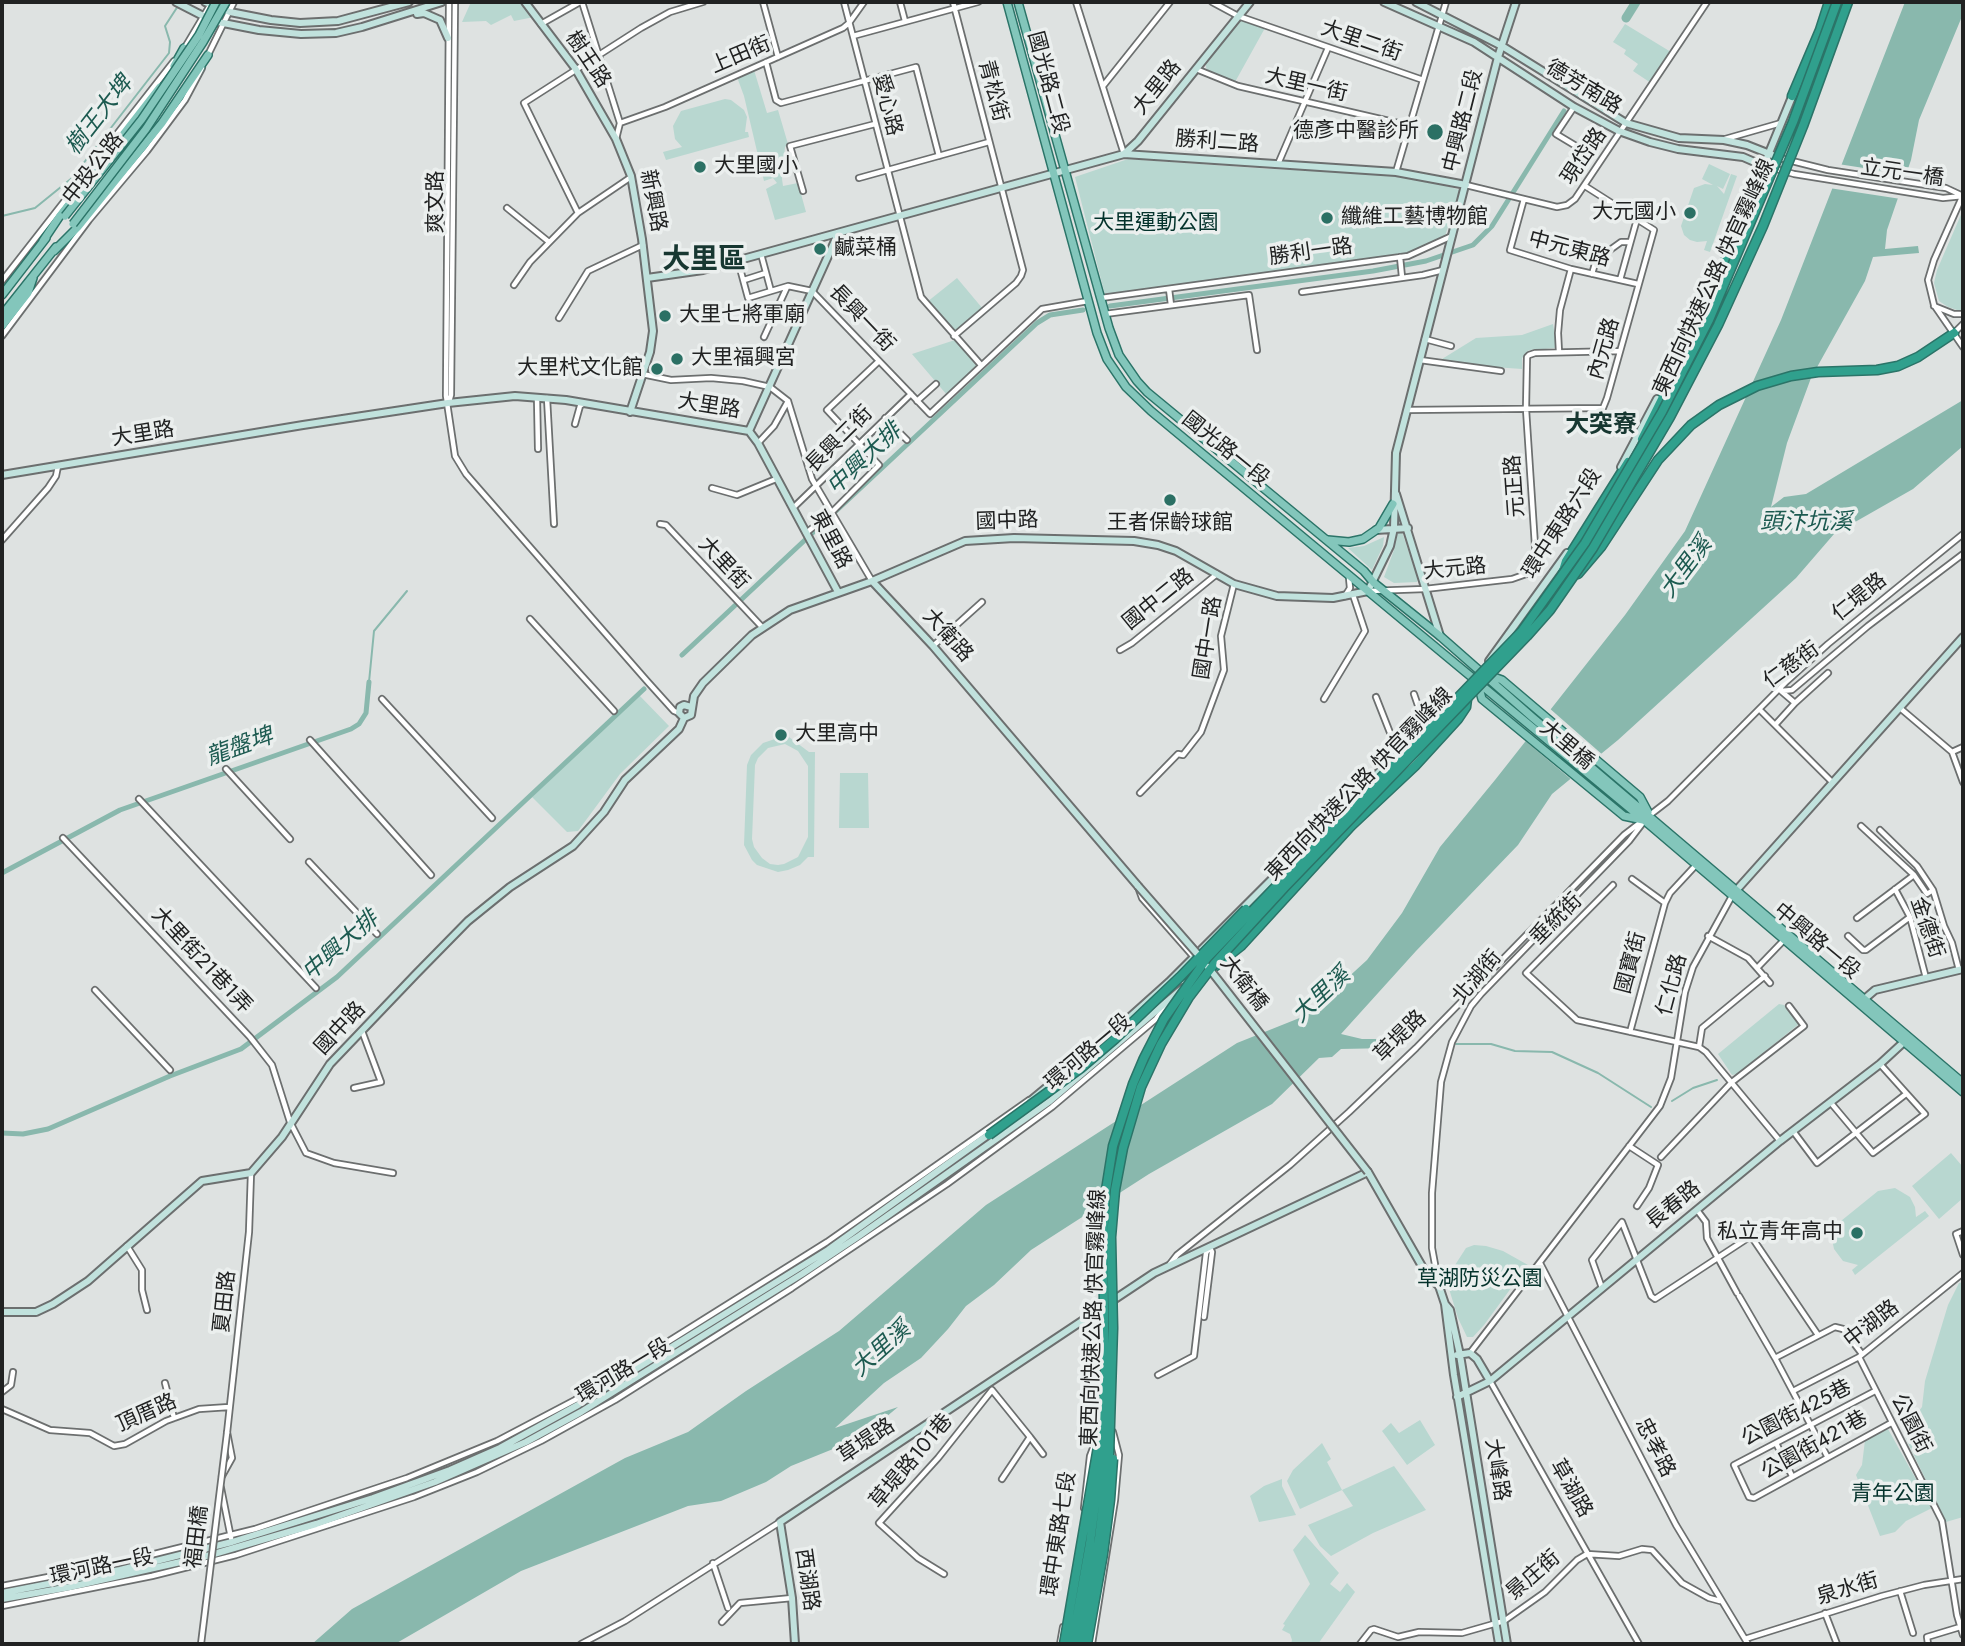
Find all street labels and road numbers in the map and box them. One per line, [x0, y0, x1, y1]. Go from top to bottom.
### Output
street label: 大里二街 [1317, 16, 1405, 68]
street label: 樹王路 [559, 27, 615, 93]
street label: 國光路二段 [1021, 29, 1073, 137]
street label: 上田街 [707, 32, 775, 80]
street label: 大里路 [1128, 56, 1188, 120]
street label: 德芳南路 [1541, 56, 1625, 120]
street label: 青松街 [972, 57, 1012, 125]
street label: 大里一街 [1262, 64, 1350, 108]
street label: 中興路二段 [1439, 67, 1489, 175]
street label: 愛心路 [866, 71, 906, 139]
street label: 現岱路 [1557, 124, 1613, 190]
street label: 中投公路 [58, 128, 130, 210]
street label: 勝利二路 [1174, 128, 1260, 158]
street label: 東西向快速公路 快官霧峰線 [1649, 156, 1781, 400]
street label: 立元一橋 [1859, 156, 1945, 192]
street label: 新興路 [634, 168, 670, 234]
street label: 爽文路 [424, 171, 450, 233]
street label: 中元東路 [1525, 227, 1613, 273]
street label: 勝利一路 [1268, 235, 1354, 271]
street label: 長興一街 [823, 280, 899, 358]
street label: 內元路 [1584, 315, 1626, 383]
street label: 大里路 [676, 390, 742, 424]
street label: 長興二街 [801, 401, 879, 479]
street label: 國光路一段 [1176, 407, 1274, 493]
street label: 大里路 [110, 418, 176, 452]
street label: 元正路 [1501, 454, 1531, 518]
street label: 環中東路六段 [1518, 464, 1608, 584]
street label: 東里路 [804, 506, 856, 574]
street label: 國中路 [975, 508, 1039, 536]
street label: 大里街 [692, 532, 754, 596]
street label: 大元路 [1422, 554, 1488, 586]
street label: 國中二路 [1118, 564, 1200, 636]
street label: 仁堤路 [1828, 568, 1892, 628]
street label: 國中一路 [1190, 595, 1228, 681]
street label: 大衛路 [917, 604, 977, 668]
street label: 仁慈街 [1759, 637, 1825, 695]
street label: 東西向快速公路 快官霧峰線 [1261, 683, 1459, 887]
street label: 大里橋 [1534, 716, 1598, 776]
street label: 垂統街 [1526, 889, 1588, 951]
street label: 金德街 [1904, 894, 1948, 962]
street label: 中興路一段 [1768, 899, 1864, 985]
street label: 大里街21巷1弄 [145, 903, 257, 1019]
street label: 國寶街 [1612, 929, 1652, 997]
street label: 北湖街 [1448, 946, 1508, 1010]
street label: 大衛橋 [1214, 951, 1272, 1017]
street label: 仁化路 [1653, 951, 1693, 1019]
street label: 國中路 [310, 997, 372, 1061]
street label: 草堤路 [1370, 1006, 1432, 1068]
street label: 環河路一段 [1041, 1010, 1137, 1096]
street label: 長春路 [1642, 1176, 1706, 1236]
street label: 東西向快速公路 快官霧峰線 [1078, 1188, 1112, 1448]
street label: 夏田路 [210, 1269, 242, 1335]
street label: 中湖路 [1839, 1296, 1905, 1354]
street label: 環河路一段 [573, 1334, 675, 1410]
street label: 公園街425巷 [1738, 1376, 1856, 1452]
street label: 頂厝路 [113, 1390, 181, 1438]
street label: 公園街 [1884, 1390, 1936, 1458]
street label: 公園街421巷 [1757, 1406, 1873, 1486]
street label: 草堤路101巷 [865, 1410, 959, 1514]
street label: 草堤路 [834, 1414, 900, 1470]
street label: 忠孝路 [1628, 1414, 1680, 1482]
street label: 大峰路 [1479, 1437, 1513, 1503]
street label: 草湖路 [1543, 1455, 1597, 1523]
street label: 環中東路七段 [1038, 1470, 1082, 1598]
street label: 福田橋 [182, 1504, 214, 1570]
street label: 環河路一段 [48, 1545, 156, 1591]
street label: 景庄街 [1502, 1546, 1566, 1606]
street label: 西湖路 [789, 1547, 823, 1613]
street label: 泉水街 [1814, 1569, 1882, 1611]

